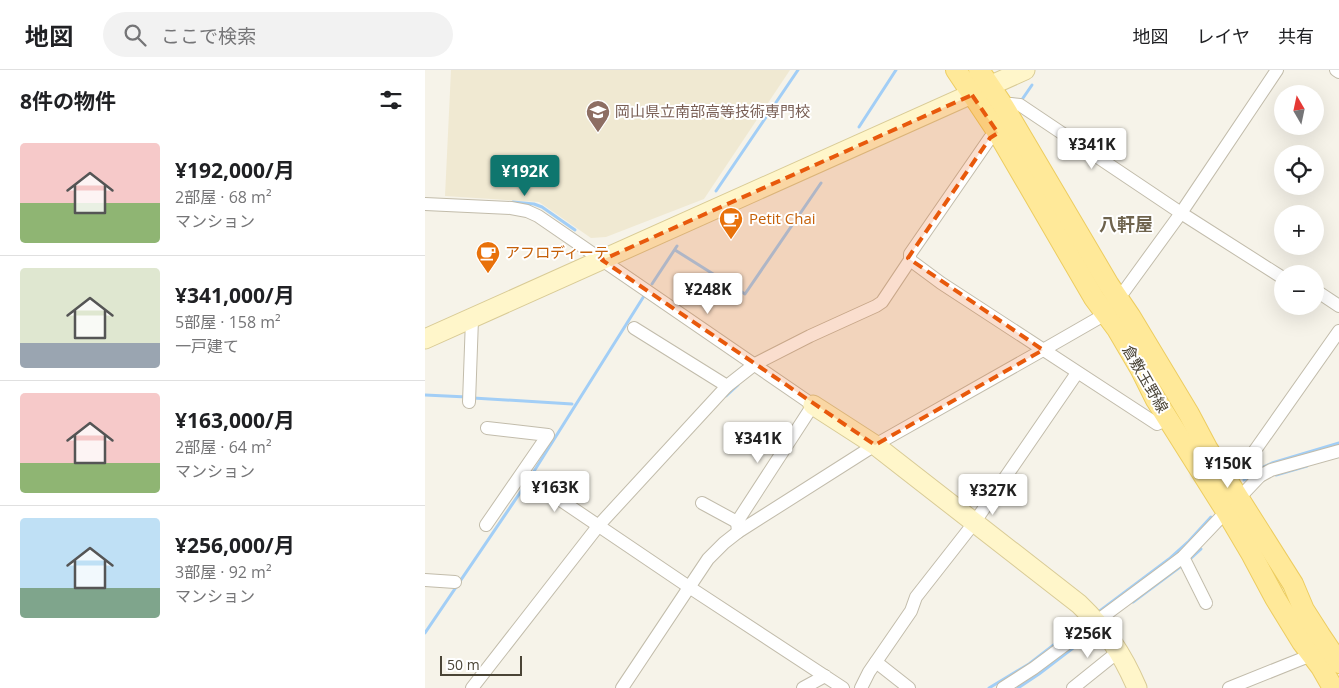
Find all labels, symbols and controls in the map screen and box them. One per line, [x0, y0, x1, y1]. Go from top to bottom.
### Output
search box [103, 12, 453, 57]
text: 地図 [25, 19, 73, 52]
icon: search [121, 21, 149, 49]
text: ここで検索 [161, 23, 256, 49]
text: 地図 [1133, 24, 1169, 48]
text: レイヤ [1197, 24, 1250, 48]
text: 共有 [1278, 24, 1314, 48]
north arrow [1274, 85, 1324, 135]
map controls [1274, 85, 1324, 315]
icon: filters [377, 86, 405, 114]
text: 8件の物件 [20, 87, 116, 115]
school or university icon: 岡山県立南部高等技術専門校 [585, 99, 611, 133]
place label: 岡山県立南部高等技術専門校 [615, 101, 810, 121]
pin: ¥341K [1057, 128, 1127, 170]
text: ¥341K [1068, 133, 1116, 155]
button: locate [1274, 145, 1324, 195]
pin: ¥192K [490, 154, 560, 197]
text: ¥192,000/月 [175, 156, 295, 184]
text: ¥192K [501, 160, 549, 182]
icon: home [60, 163, 120, 223]
text: 2部屋 · 68 m² [175, 186, 272, 208]
button: + [1274, 205, 1324, 255]
cafe icon: Petit Chai [718, 206, 744, 240]
place label: Petit Chai [749, 208, 816, 228]
text: マンション [175, 210, 255, 232]
district label: 八軒屋 [1099, 212, 1153, 236]
cafe icon: アフロディーテ [475, 240, 501, 274]
place label: アフロディーテ [505, 242, 609, 262]
button: − [1274, 265, 1324, 315]
pin: ¥248K [673, 272, 743, 315]
text: ¥248K [684, 278, 732, 300]
text: ¥341,000/月 [175, 281, 295, 309]
icon: home [60, 288, 120, 348]
text: 5部屋 · 158 m² [175, 311, 281, 333]
text: 一戸建て [175, 335, 239, 357]
street label: 倉敷玉野線 [1118, 341, 1173, 416]
text: ¥163,000/月 [175, 406, 295, 434]
icon: home [60, 413, 120, 473]
pin: ¥341K [723, 422, 793, 464]
text: ¥341K [734, 427, 782, 449]
text: 2部屋 · 64 m² [175, 436, 272, 458]
pin: ¥150K [1193, 446, 1263, 489]
text: ¥150K [1204, 452, 1252, 474]
text: マンション [175, 460, 255, 482]
pin: ¥163K [520, 470, 590, 513]
pin: ¥327K [958, 474, 1028, 516]
text: ¥163K [531, 476, 579, 498]
text: ¥327K [969, 479, 1017, 501]
text: ¥256,000/月 [175, 531, 295, 559]
icon: home [60, 538, 120, 598]
text: 3部屋 · 92 m² [175, 561, 272, 583]
text: マンション [175, 585, 255, 607]
pin: ¥256K [1053, 616, 1123, 659]
text: ¥256K [1064, 622, 1112, 644]
scale bar [440, 653, 523, 676]
text: 50 m [447, 655, 480, 674]

